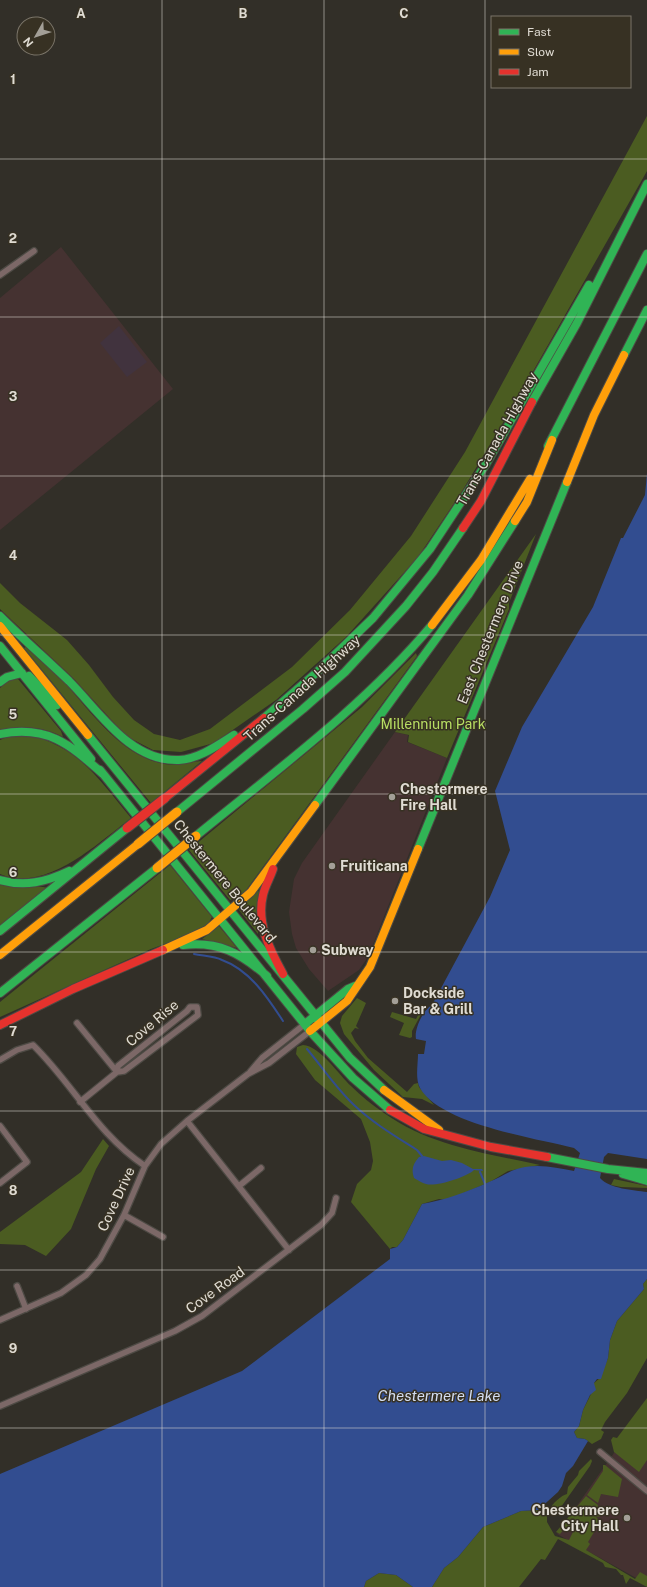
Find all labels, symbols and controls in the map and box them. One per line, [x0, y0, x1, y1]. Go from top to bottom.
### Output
text: A [76, 6, 86, 21]
text: B [239, 6, 248, 21]
text: C [399, 6, 409, 21]
north arrow [16, 16, 56, 56]
legend [491, 16, 631, 88]
text: Fast [527, 25, 552, 39]
text: N [21, 35, 36, 49]
text: Slow [527, 45, 555, 59]
text: Jam [527, 65, 549, 79]
text: 1 [10, 72, 16, 87]
text: 2 [9, 231, 17, 246]
street label: Trans-Canada Highway [453, 369, 541, 509]
text: 3 [9, 389, 18, 404]
text: 4 [9, 548, 18, 563]
street label: East Chestermere Drive [454, 558, 526, 706]
street label: Trans-Canada Highway [241, 631, 364, 744]
text: 5 [9, 707, 18, 722]
park label: Millennium Park [380, 716, 486, 732]
place label: Chestermere Fire Hall [400, 781, 488, 813]
marker: Chestermere Fire Hall [387, 792, 397, 802]
street label: Chestermere Boulevard [171, 816, 279, 946]
place label: Fruiticana [340, 858, 408, 874]
marker: Fruiticana [327, 861, 337, 871]
text: 6 [9, 865, 18, 880]
place label: Subway [321, 942, 374, 958]
marker: Subway [308, 945, 318, 955]
place label: Dockside Bar & Grill [403, 985, 473, 1017]
street label: Cove Rise [123, 996, 181, 1050]
marker: Dockside Bar & Grill [390, 996, 400, 1006]
text: 7 [9, 1024, 17, 1039]
street label: Cove Drive [94, 1164, 138, 1234]
text: 8 [9, 1183, 18, 1198]
street label: Cove Road [183, 1263, 247, 1317]
text: 9 [9, 1341, 17, 1356]
water label: Chestermere Lake [378, 1387, 500, 1404]
place label: Chestermere City Hall [531, 1502, 619, 1534]
marker: Chestermere City Hall [622, 1513, 632, 1523]

